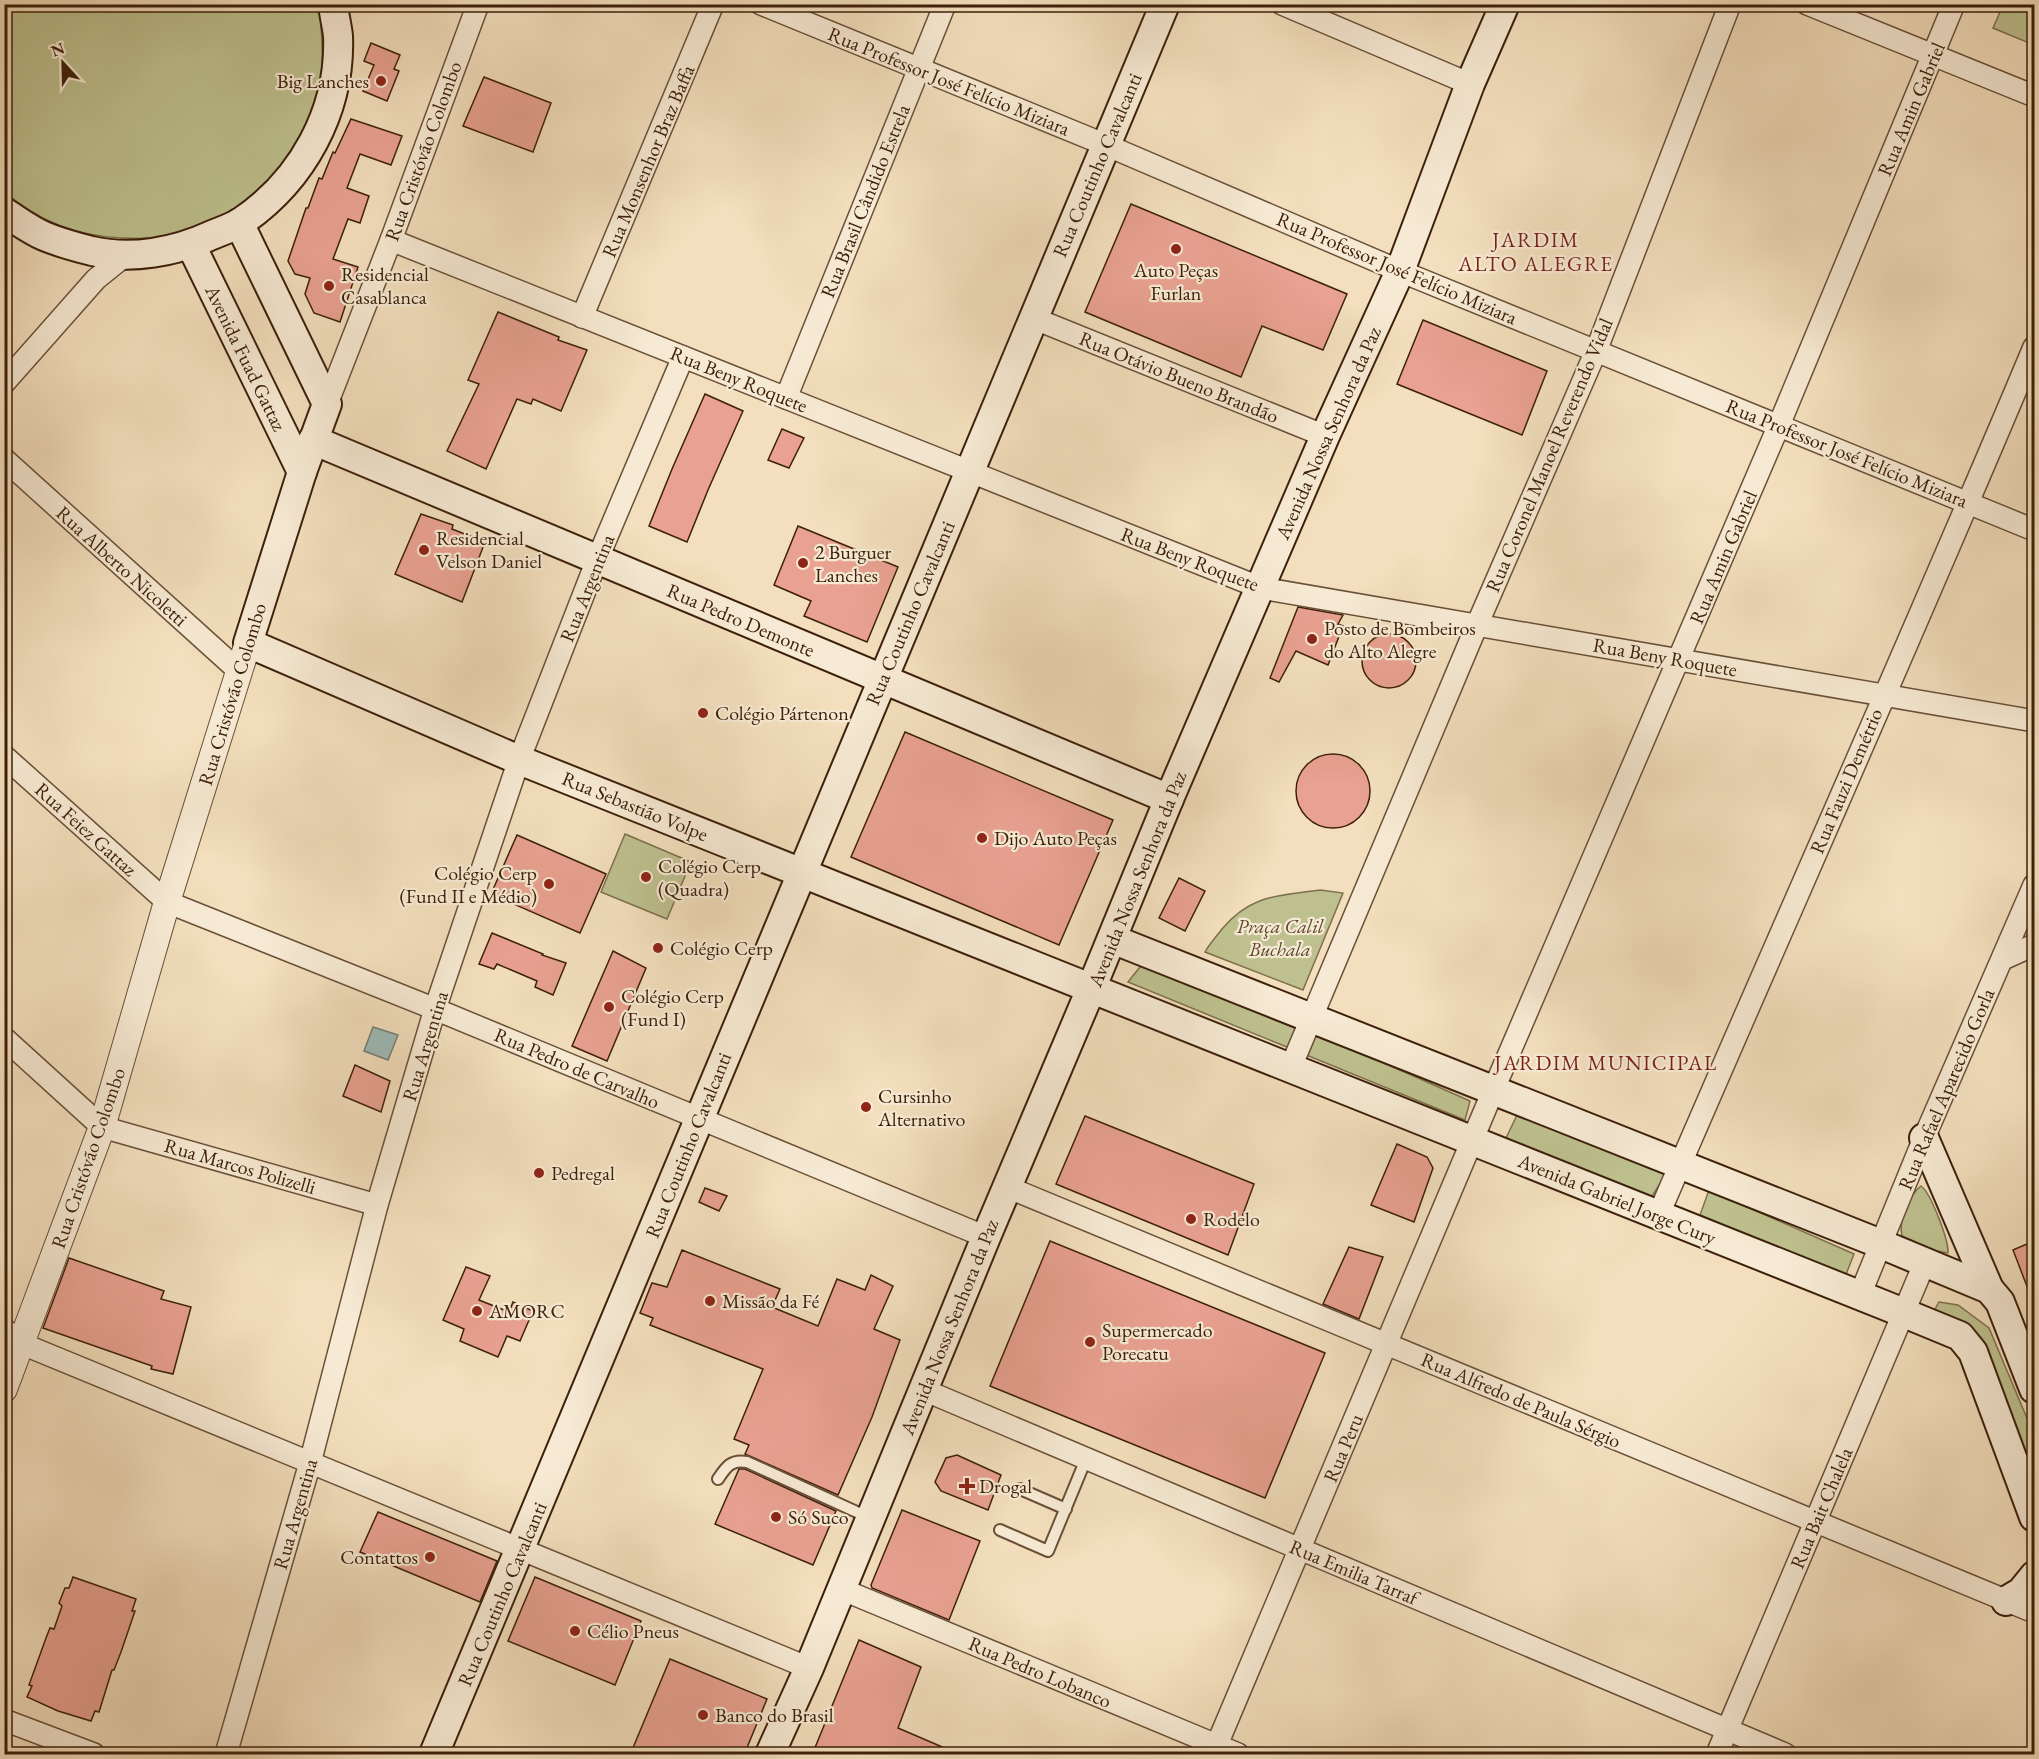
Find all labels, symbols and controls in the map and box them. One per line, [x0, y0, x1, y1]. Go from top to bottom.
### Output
street label: Rua Professor José Felício Miziara [824, 21, 1074, 141]
north arrow [33, 33, 93, 93]
text: N [48, 37, 68, 62]
street label: Rua Amin Gabriel [1871, 38, 1951, 180]
street label: Rua Cristóvão Colombo [378, 57, 468, 244]
street label: Rua Monsenhor Braz Baffa [596, 61, 700, 261]
place label: Big Lanches [277, 68, 369, 94]
street label: Rua Coutinho Cavalcanti [1046, 69, 1148, 261]
marker: Big Lanches [374, 74, 388, 88]
street label: Rua Brasil Cândido Estrela [814, 100, 916, 302]
street label: Rua Professor José Felício Miziara [1273, 206, 1521, 330]
district label: JARDIM ALTO ALEGRE [1457, 226, 1614, 277]
marker: Auto Peças Furlan [1169, 242, 1183, 256]
place label: Auto Peças Furlan [1133, 257, 1218, 306]
place label: Residencial Casablanca [341, 261, 429, 310]
marker: Residencial Casablanca [322, 279, 336, 293]
street label: Avenida Fuad Gattaz [199, 280, 293, 436]
street label: Rua Coronel Manoel Reverendo Vidal [1479, 314, 1619, 596]
street label: Avenida Nossa Senhora da Paz [1269, 322, 1387, 544]
street label: Rua Otávio Bueno Brandão [1075, 325, 1283, 429]
street label: Rua Beny Roquete [667, 340, 812, 418]
street label: Rua Professor José Felício Miziara [1722, 393, 1972, 513]
street label: Rua Amin Gabriel [1683, 486, 1763, 628]
street label: Rua Alberto Nicoletti [51, 500, 193, 632]
street label: Rua Coutinho Cavalcanti [859, 517, 961, 709]
street label: Rua Beny Roquete [1117, 521, 1263, 597]
place label: Residencial Velson Daniel [436, 525, 542, 574]
street label: Rua Argentina [554, 530, 620, 646]
place label: 2 Burguer Lanches [815, 539, 892, 588]
marker: Residencial Velson Daniel [417, 543, 431, 557]
marker: 2 Burguer Lanches [796, 556, 810, 570]
street label: Rua Pedro Demonte [663, 577, 819, 663]
street label: Rua Cristóvão Colombo [192, 599, 272, 788]
place label: Posto de Bombeiros do Alto Alegre [1324, 615, 1476, 664]
marker: Posto de Bombeiros do Alto Alegre [1305, 632, 1319, 646]
street label: Rua Beny Roquete [1591, 632, 1739, 683]
place label: Colégio Pártenon [715, 700, 849, 726]
street label: Rua Fauzi Demétrio [1804, 704, 1888, 858]
marker: Colégio Pártenon [696, 706, 710, 720]
street label: Rua Sebastião Volpe [558, 765, 712, 847]
street label: Avenida Nossa Senhora da Paz [1081, 767, 1192, 992]
street label: Rua Feiez Gattaz [29, 776, 143, 882]
place label: Dijo Auto Peças [994, 825, 1117, 851]
marker: Dijo Auto Peças [975, 831, 989, 845]
place label: Colégio Cerp (Quadra) [658, 853, 761, 902]
place label: Colégio Cerp (Fund II e Médio) [399, 860, 537, 909]
marker: Colégio Cerp (Quadra) [639, 870, 653, 884]
marker: Colégio Cerp (Fund II e Médio) [542, 877, 556, 891]
park label: Praça Calil Buchala [1237, 913, 1325, 962]
place label: Colégio Cerp [670, 935, 773, 961]
marker: Colégio Cerp [651, 941, 665, 955]
place label: Colégio Cerp (Fund I) [621, 983, 724, 1032]
street label: Rua Rafael Aparecido Gorla [1892, 984, 2000, 1194]
street label: Rua Argentina [396, 988, 454, 1104]
marker: Colégio Cerp (Fund I) [602, 1000, 616, 1014]
street label: Rua Pedro de Carvalho [490, 1021, 664, 1115]
street label: Rua Coutinho Cavalcanti [639, 1048, 737, 1242]
district label: JARDIM MUNICIPAL [1492, 1049, 1718, 1076]
street label: Rua Cristóvão Colombo [45, 1064, 131, 1252]
place label: Cursinho Alternativo [877, 1083, 965, 1132]
marker: Cursinho Alternativo [859, 1100, 873, 1114]
street label: Rua Marcos Polizelli [161, 1132, 319, 1200]
street label: Avenida Gabriel Jorge Cury [1513, 1147, 1720, 1251]
place label: Pedregal [551, 1160, 615, 1186]
marker: Pedregal [532, 1166, 546, 1180]
place label: Rodelo [1203, 1206, 1260, 1232]
marker: Rodelo [1184, 1212, 1198, 1226]
street label: Avenida Nossa Senhora da Paz [893, 1215, 1004, 1440]
place label: Missão da Fé [722, 1288, 819, 1314]
marker: Missão da Fé [703, 1294, 717, 1308]
place label: AMORC [488, 1298, 565, 1324]
marker: AMORC [470, 1304, 484, 1318]
place label: Supermercado Porecatu [1102, 1317, 1213, 1366]
marker: Supermercado Porecatu [1083, 1335, 1097, 1349]
street label: Rua Alfredo de Paula Sérgio [1417, 1346, 1625, 1454]
street label: Rua Peru [1317, 1409, 1369, 1486]
street label: Rua Bait Chalela [1784, 1443, 1858, 1573]
street label: Rua Argentina [267, 1456, 323, 1572]
place label: Drogal [979, 1473, 1032, 1499]
marker: Drogal [960, 1479, 974, 1493]
street label: Rua Coutinho Cavalcanti [451, 1498, 553, 1690]
place label: Só Suco [788, 1504, 849, 1530]
marker: Só Suco [769, 1510, 783, 1524]
street label: Rua Emilia Tarraf [1286, 1533, 1425, 1612]
place label: Contattos [340, 1544, 418, 1570]
marker: Contattos [423, 1550, 437, 1564]
place label: Célio Pneus [587, 1618, 679, 1644]
marker: Célio Pneus [568, 1624, 582, 1638]
street label: Rua Pedro Lobanco [965, 1630, 1115, 1714]
place label: Banco do Brasil [715, 1702, 834, 1728]
marker: Banco do Brasil [696, 1708, 710, 1722]

